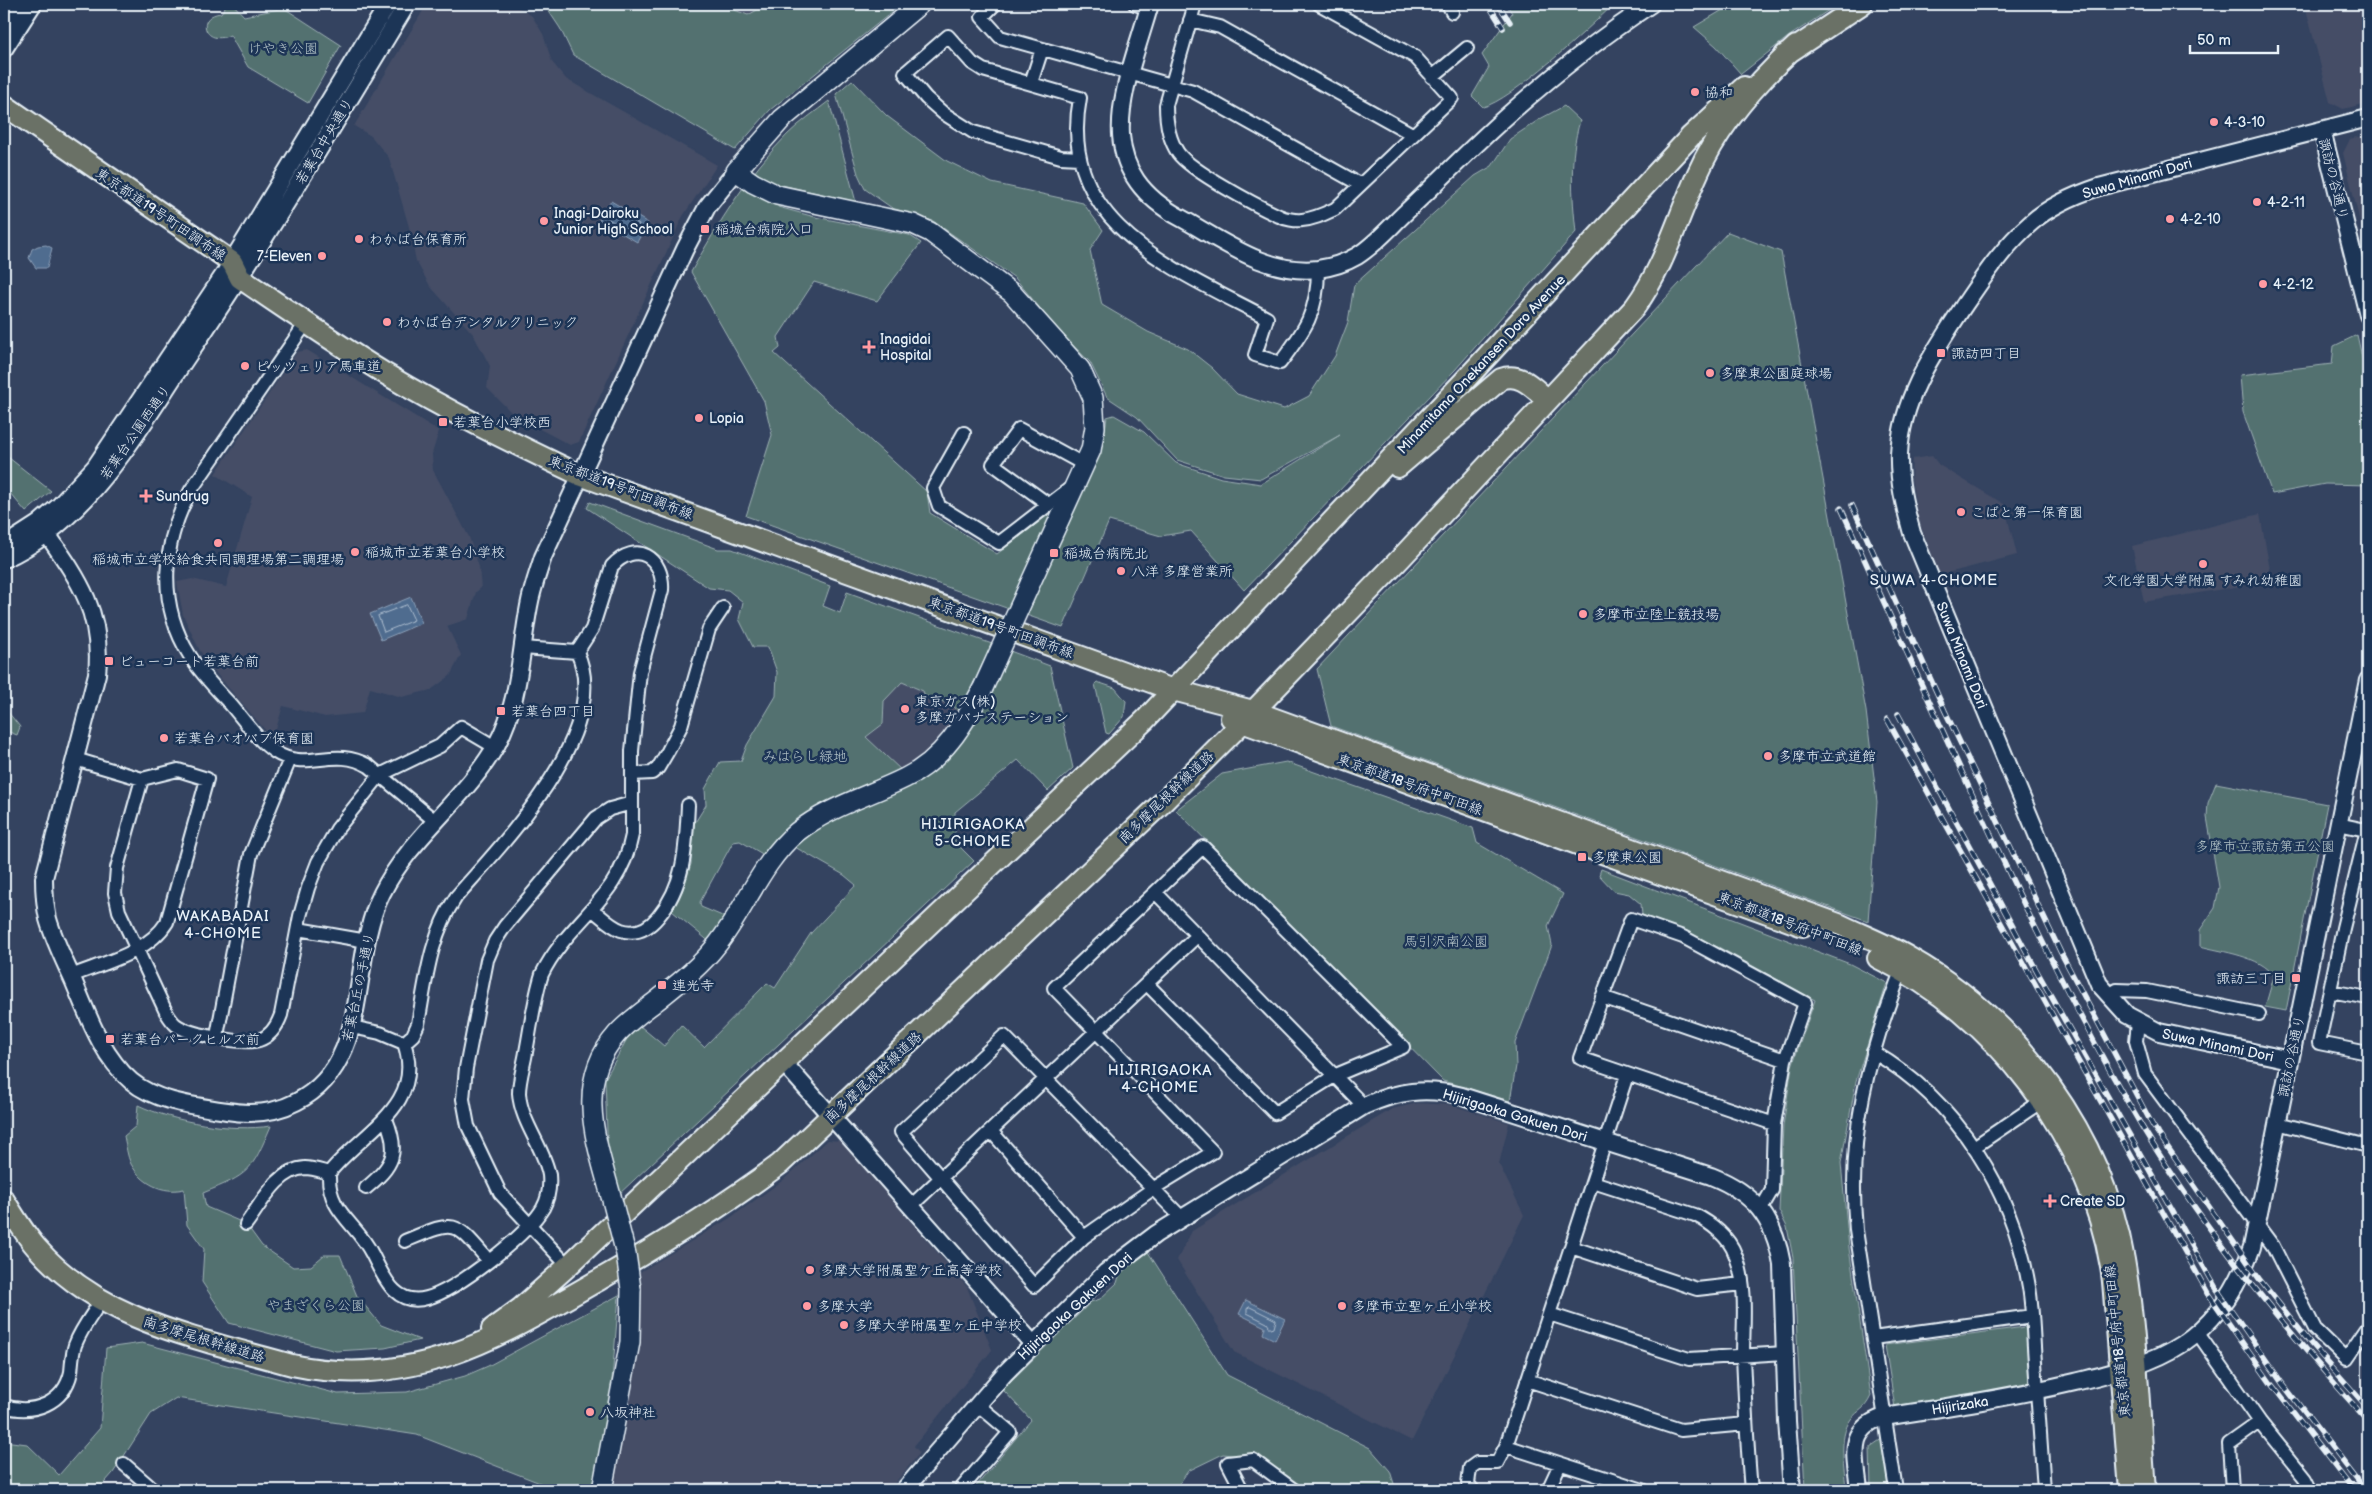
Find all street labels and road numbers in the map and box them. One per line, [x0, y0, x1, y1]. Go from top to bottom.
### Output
street label: 若葉台中央通り [292, 95, 357, 188]
street label: 諏訪の谷通り [2315, 136, 2352, 222]
street label: Suwa Minami Dori [2080, 155, 2194, 202]
street label: 東京都道19号町田調布線 [92, 164, 229, 264]
street label: Minamitama Onekansen Doro Avenue [1394, 271, 1569, 457]
street label: 若葉台公園西通り [96, 382, 174, 483]
street label: 東京都道19号町田調布線 [546, 452, 696, 523]
street label: 東京都道19号町田調布線 [926, 593, 1076, 662]
street label: Suwa Minami Dori [1932, 599, 1991, 711]
street label: 南多摩尾根幹線道路 [1115, 747, 1218, 847]
street label: 東京都道18号府中町田線 [1335, 750, 1485, 819]
street label: 東京都道18号府中町田線 [1715, 888, 1865, 959]
street label: 若葉台丘の手通り [339, 931, 378, 1044]
street label: 諏訪の谷通り [2274, 1013, 2309, 1099]
street label: Suwa Minami Dori [2161, 1025, 2275, 1066]
street label: 南多摩尾根幹線道路 [821, 1028, 925, 1127]
street label: Hijirigaoka Gakuen Dori [1441, 1085, 1589, 1146]
street label: Hijirigaoka Gakuen Dori [1015, 1249, 1136, 1364]
street label: 東京都道18号府中町田線 [2101, 1264, 2134, 1418]
street label: 南多摩尾根幹線道路 [141, 1313, 267, 1366]
street label: Hijirizaka [1930, 1393, 1990, 1418]

